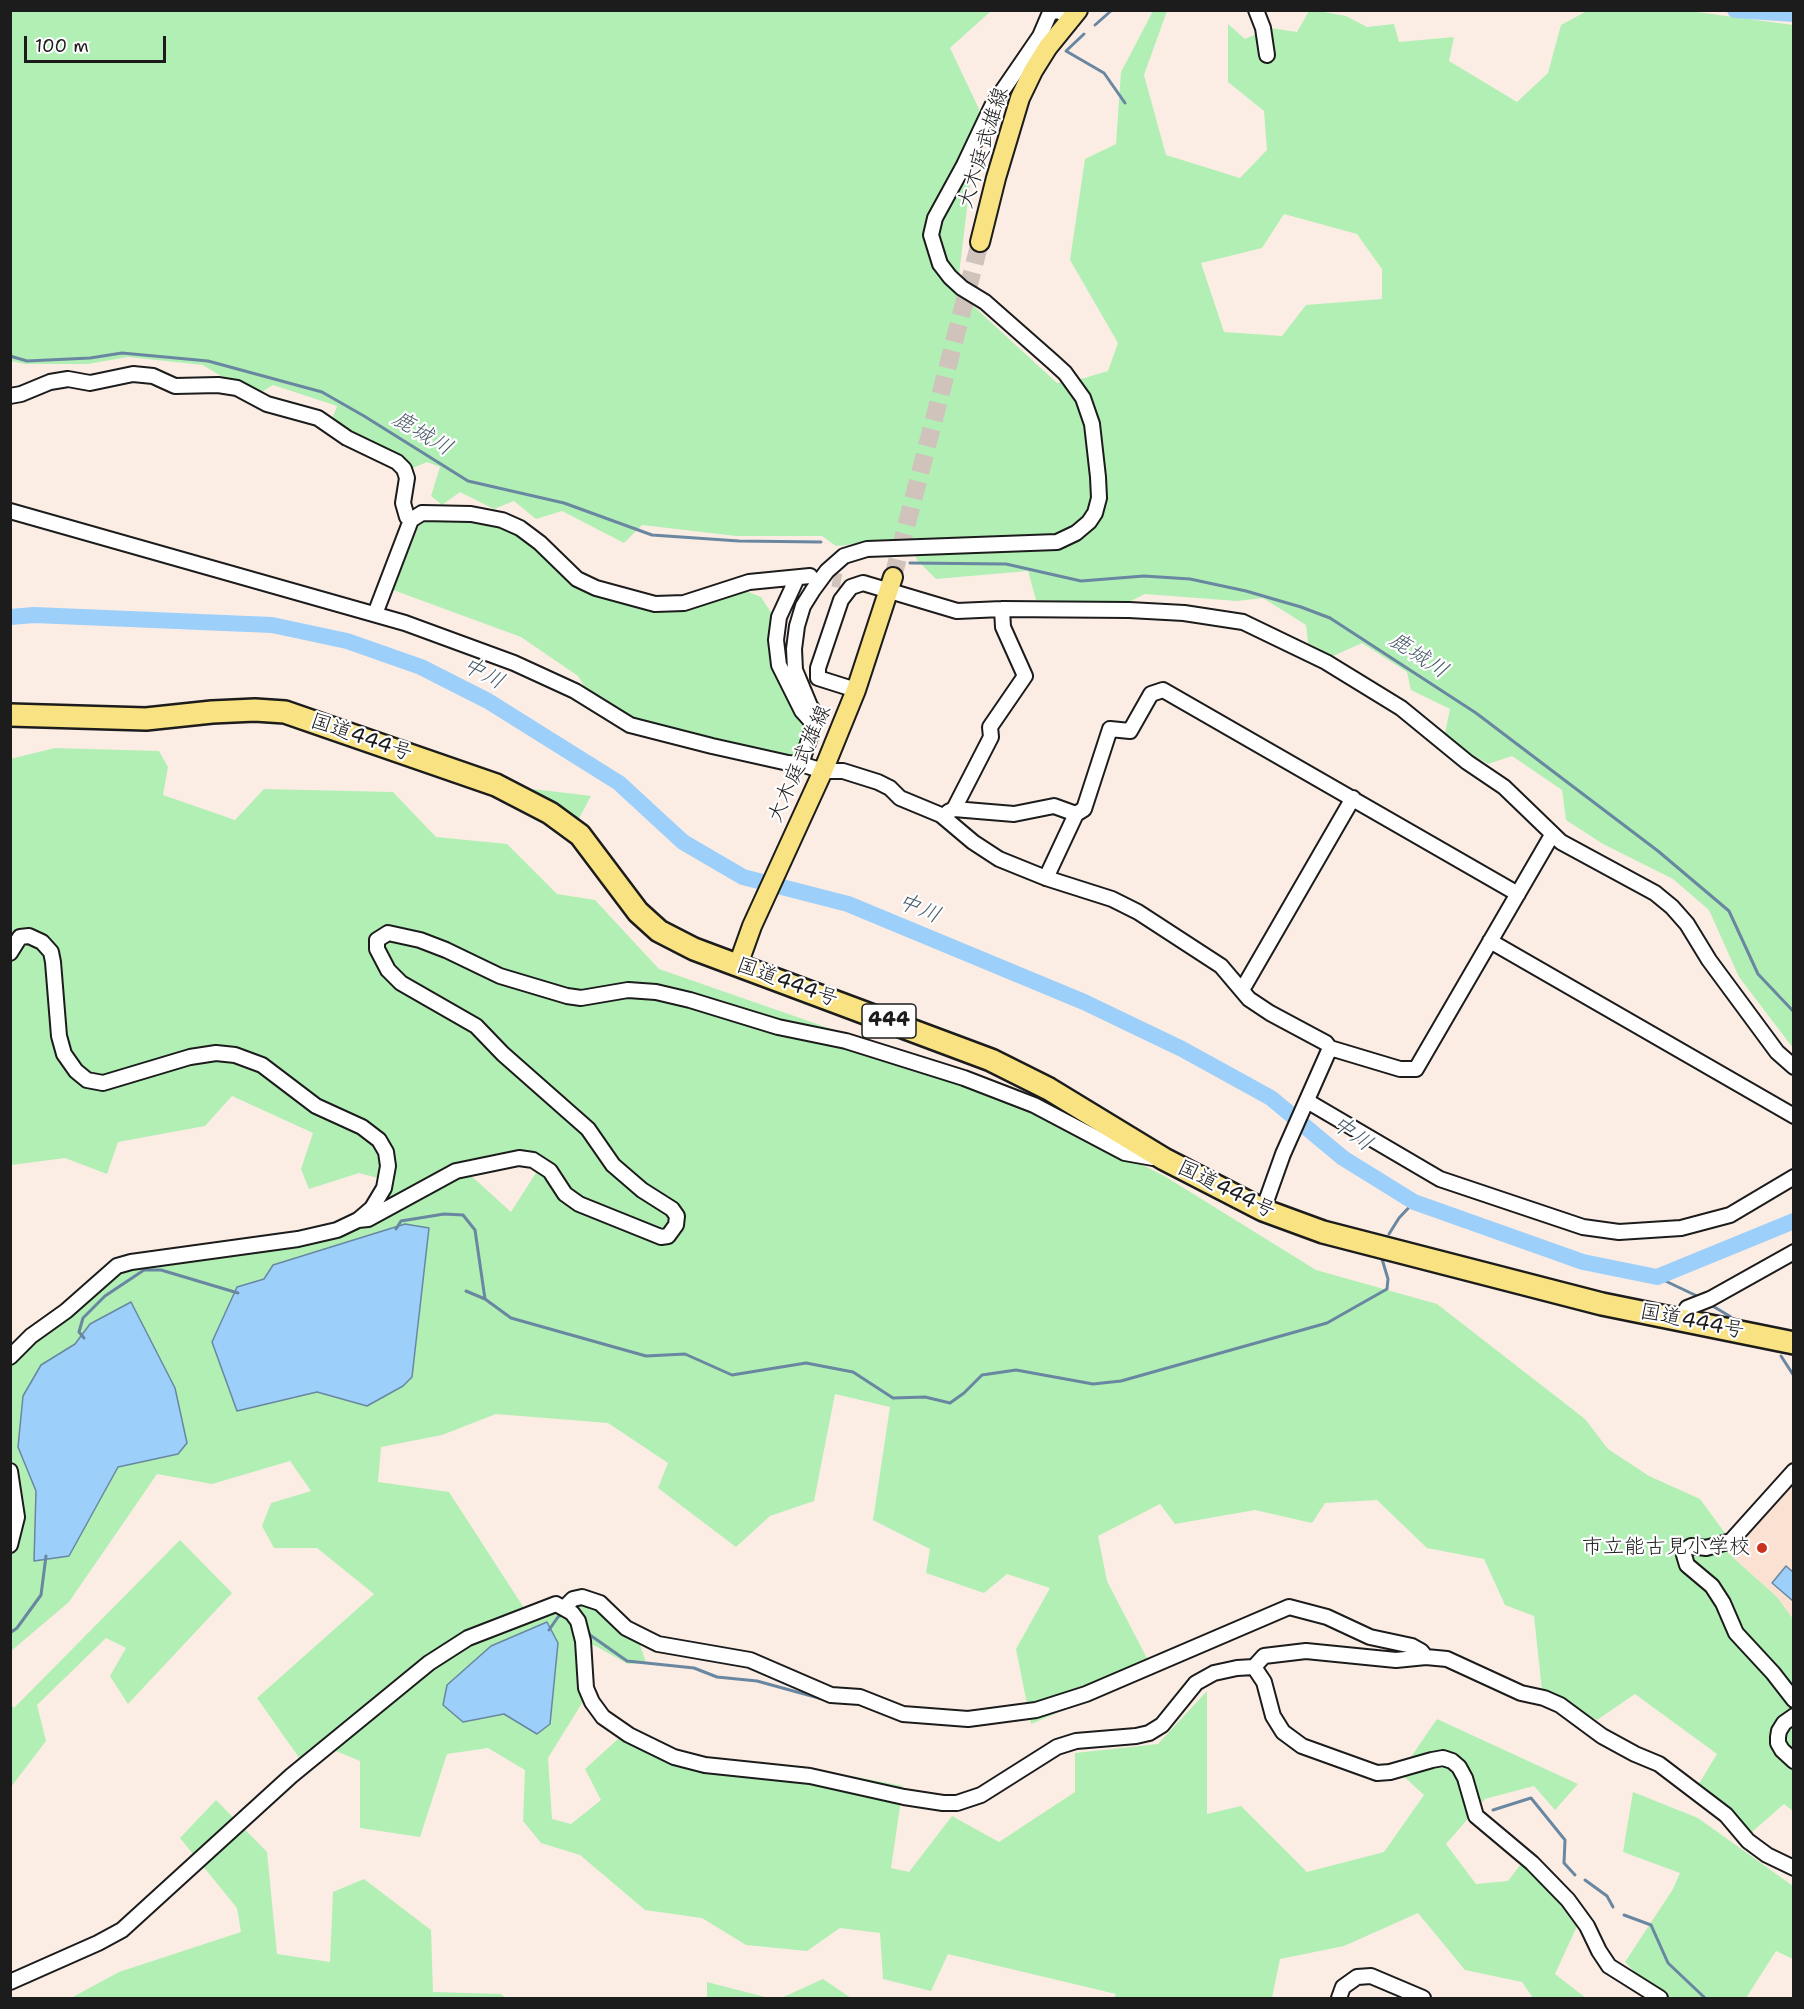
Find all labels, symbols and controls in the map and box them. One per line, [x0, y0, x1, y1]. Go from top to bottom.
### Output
scale bar [27, 24, 170, 62]
text: 100 m [35, 34, 89, 58]
street label: 大木庭武雄線 [954, 84, 1014, 212]
water label: 鹿城川 [387, 406, 457, 462]
water label: 鹿城川 [1383, 627, 1453, 685]
water label: 中川 [457, 652, 509, 696]
street label: 大木庭武雄線 [763, 701, 837, 827]
street label: 国道444号 [307, 709, 415, 767]
water label: 中川 [894, 888, 944, 930]
street label: 国道444号 [733, 953, 841, 1013]
road number: 444 [862, 1004, 916, 1038]
water label: 中川 [1326, 1110, 1378, 1158]
street label: 国道444号 [1173, 1155, 1279, 1225]
street label: 国道444号 [1638, 1300, 1746, 1344]
place label: 市立能古見小学校 [1582, 1535, 1750, 1561]
marker: 市立能古見小学校 [1755, 1541, 1769, 1555]

